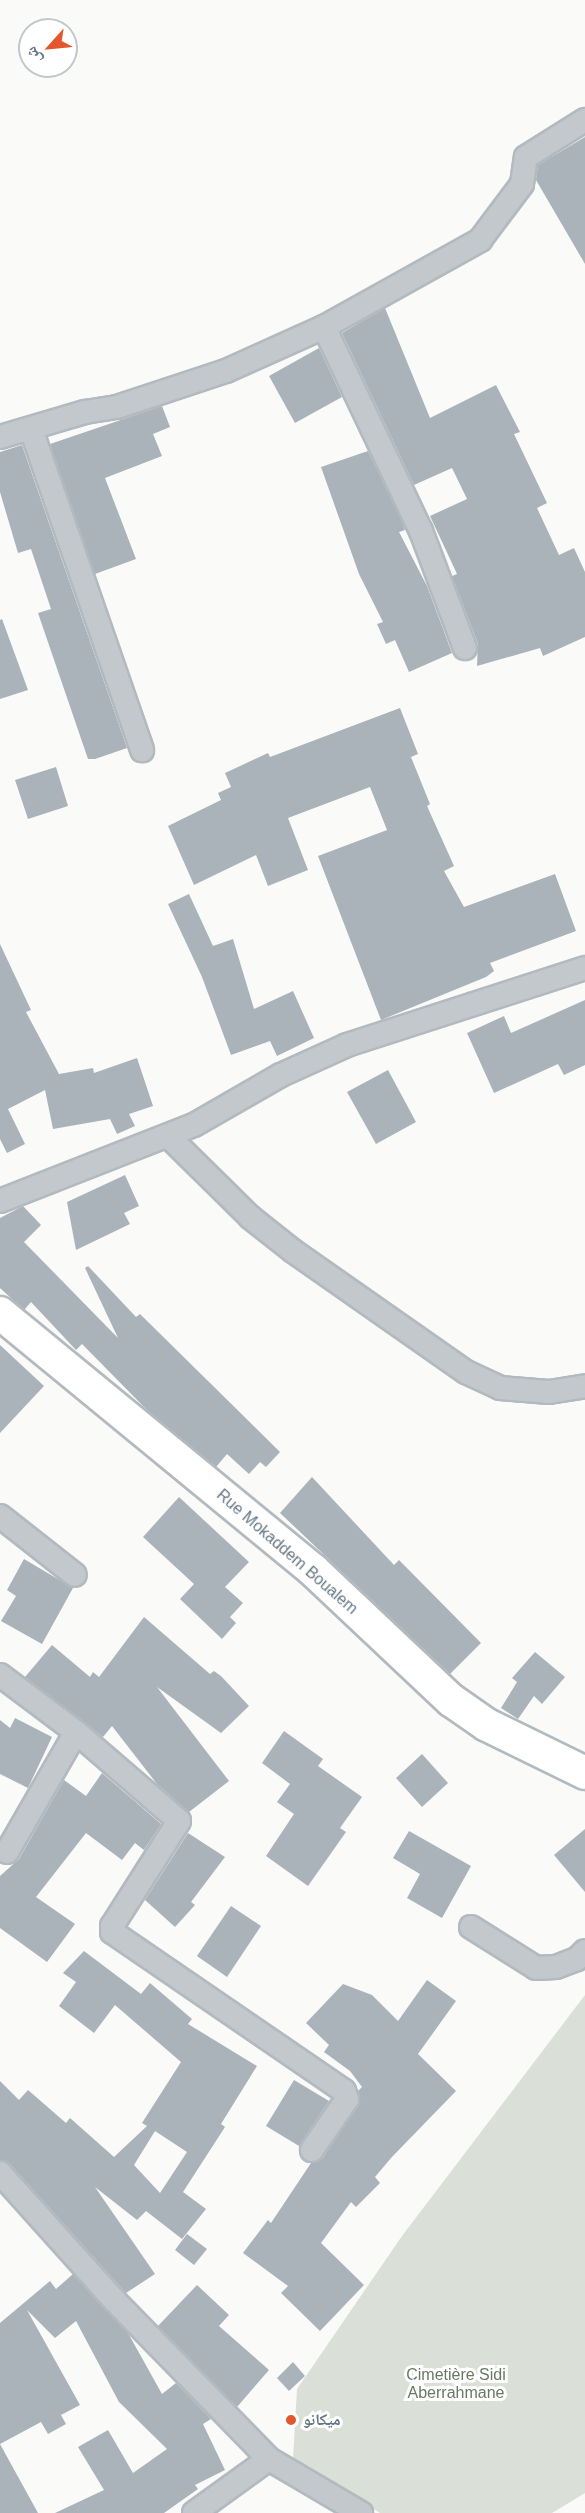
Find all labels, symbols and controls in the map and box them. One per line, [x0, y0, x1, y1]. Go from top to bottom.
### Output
north arrow [18, 18, 78, 78]
text: ش [22, 44, 45, 67]
street label: Rue Mokaddem Boualem [213, 1486, 361, 1618]
park label: Cimetière Sidi Aberrahmane [406, 2365, 506, 2403]
place label: ميكانو [303, 2410, 341, 2430]
marker: ميكانو [284, 2413, 298, 2427]

